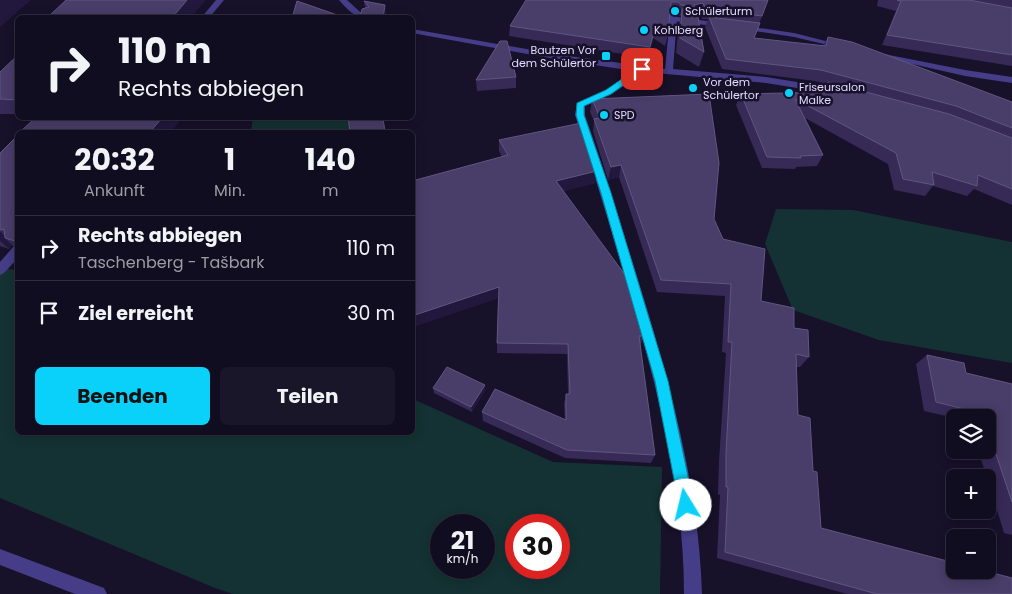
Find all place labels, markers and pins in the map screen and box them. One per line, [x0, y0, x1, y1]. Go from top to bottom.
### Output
place label: Schülerturm [685, 3, 752, 19]
marker: Schülerturm [669, 5, 681, 17]
place label: Kohlberg [654, 22, 703, 38]
marker: Kohlberg [638, 24, 650, 36]
place label: Bautzen Vor dem Schülertor [511, 42, 596, 71]
pin [621, 48, 663, 90]
marker: Bautzen Vor dem Schülertor [600, 50, 612, 62]
place label: Vor dem Schülertor [703, 74, 759, 103]
place label: Friseursalon Malke [799, 79, 865, 108]
marker: Vor dem Schülertor [687, 82, 699, 94]
marker: Friseursalon Malke [783, 87, 795, 99]
place label: SPD [614, 107, 635, 123]
marker: SPD [598, 109, 610, 121]

